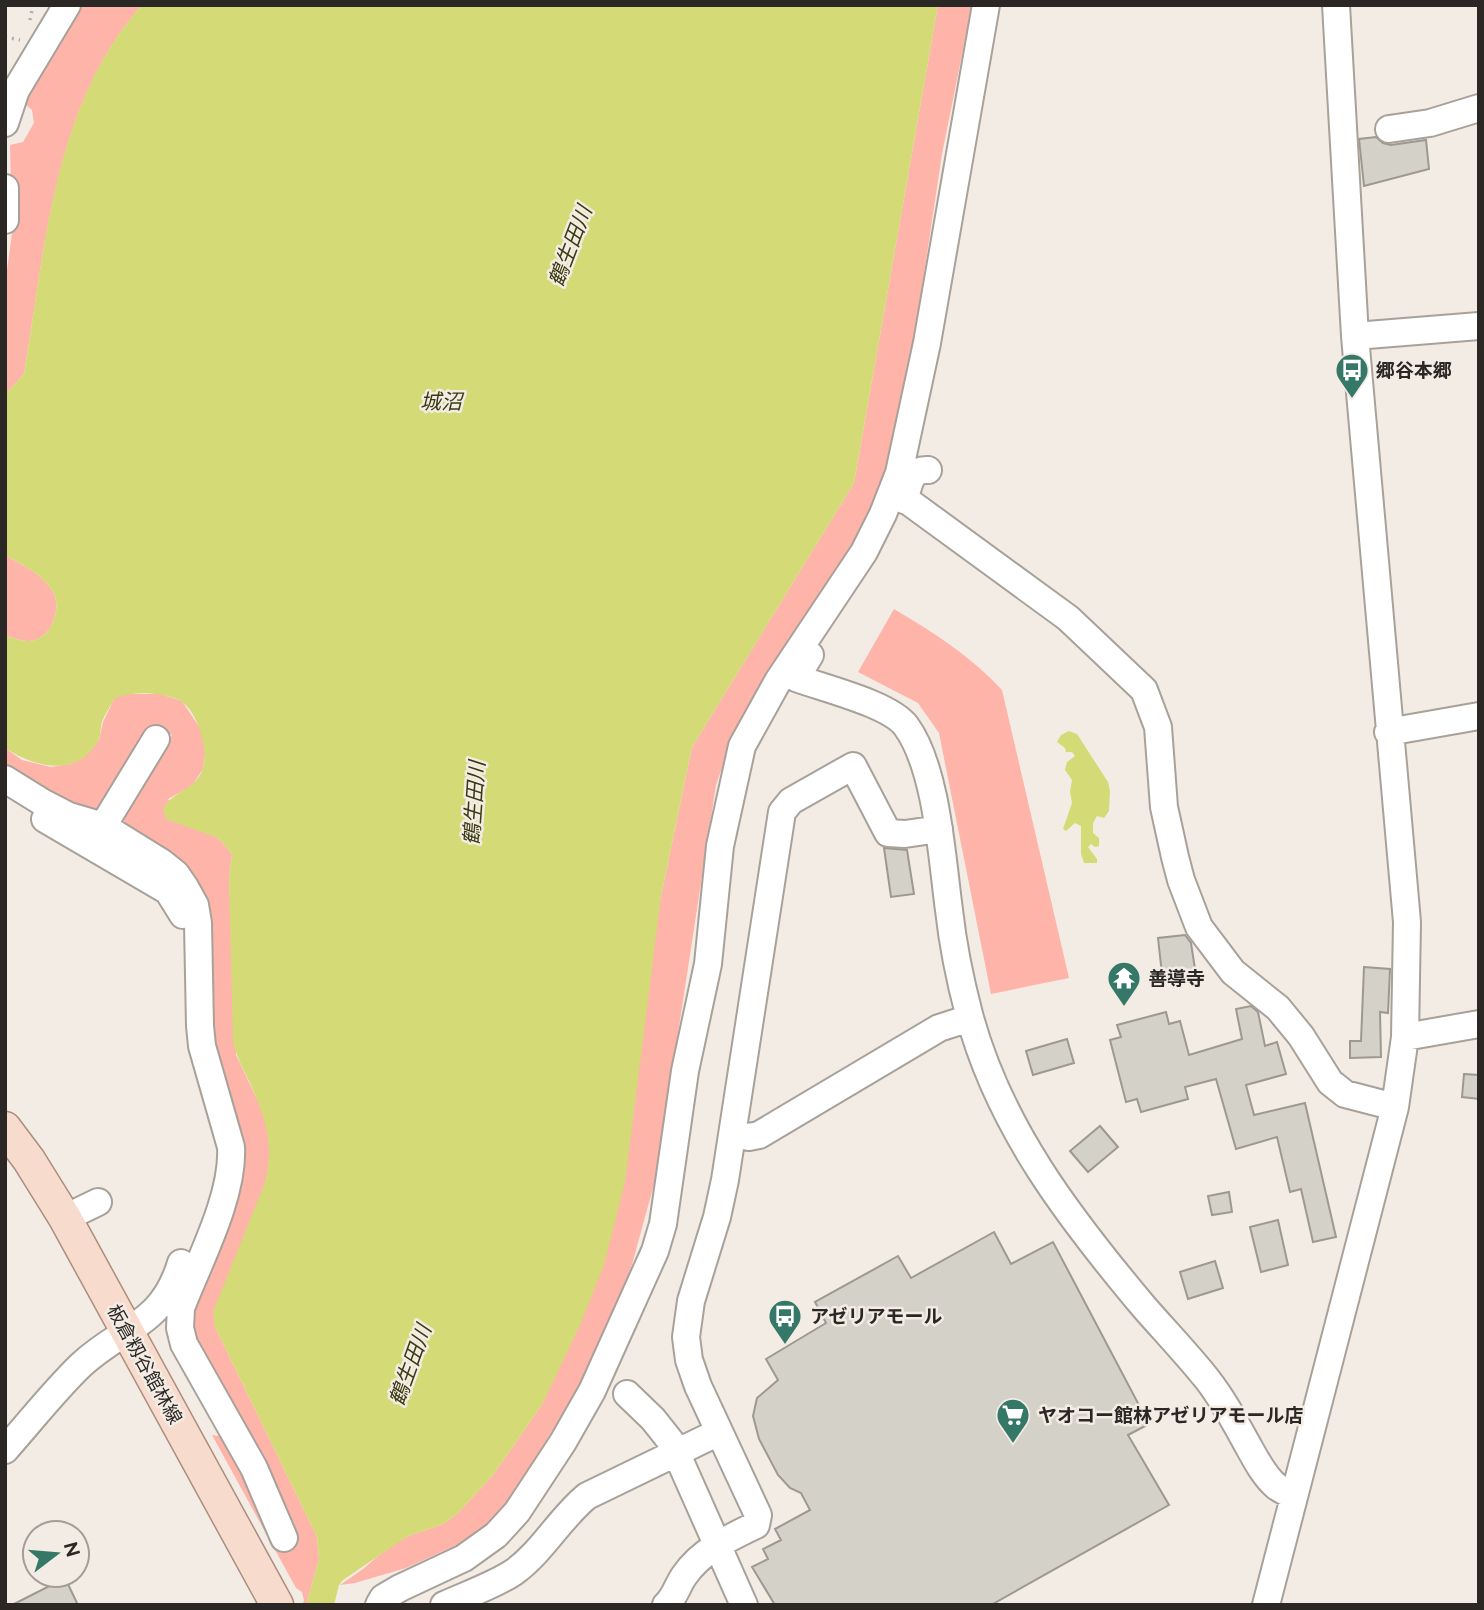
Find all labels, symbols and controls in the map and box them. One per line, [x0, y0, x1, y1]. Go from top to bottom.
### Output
water label: 鶴生田川 [543, 200, 597, 290]
bus stop icon: 郷谷本郷 [1333, 351, 1371, 400]
place label: 郷谷本郷 [1376, 359, 1452, 381]
water label: 城沼 [420, 389, 465, 414]
water label: 鶴生田川 [459, 758, 490, 846]
temple icon: 善導寺 [1105, 959, 1143, 1008]
place label: 善導寺 [1148, 967, 1205, 989]
bus stop icon: アゼリアモール [766, 1297, 804, 1346]
street label: 板倉籾谷館林線 [103, 1300, 187, 1428]
place label: アゼリアモール [810, 1305, 943, 1327]
water label: 鶴生田川 [384, 1319, 437, 1409]
supermarket icon: ヤオコー館林アゼリアモール店 [994, 1396, 1032, 1445]
place label: ヤオコー館林アゼリアモール店 [1038, 1404, 1304, 1426]
north arrow [21, 1519, 91, 1589]
text: N [60, 1539, 85, 1559]

